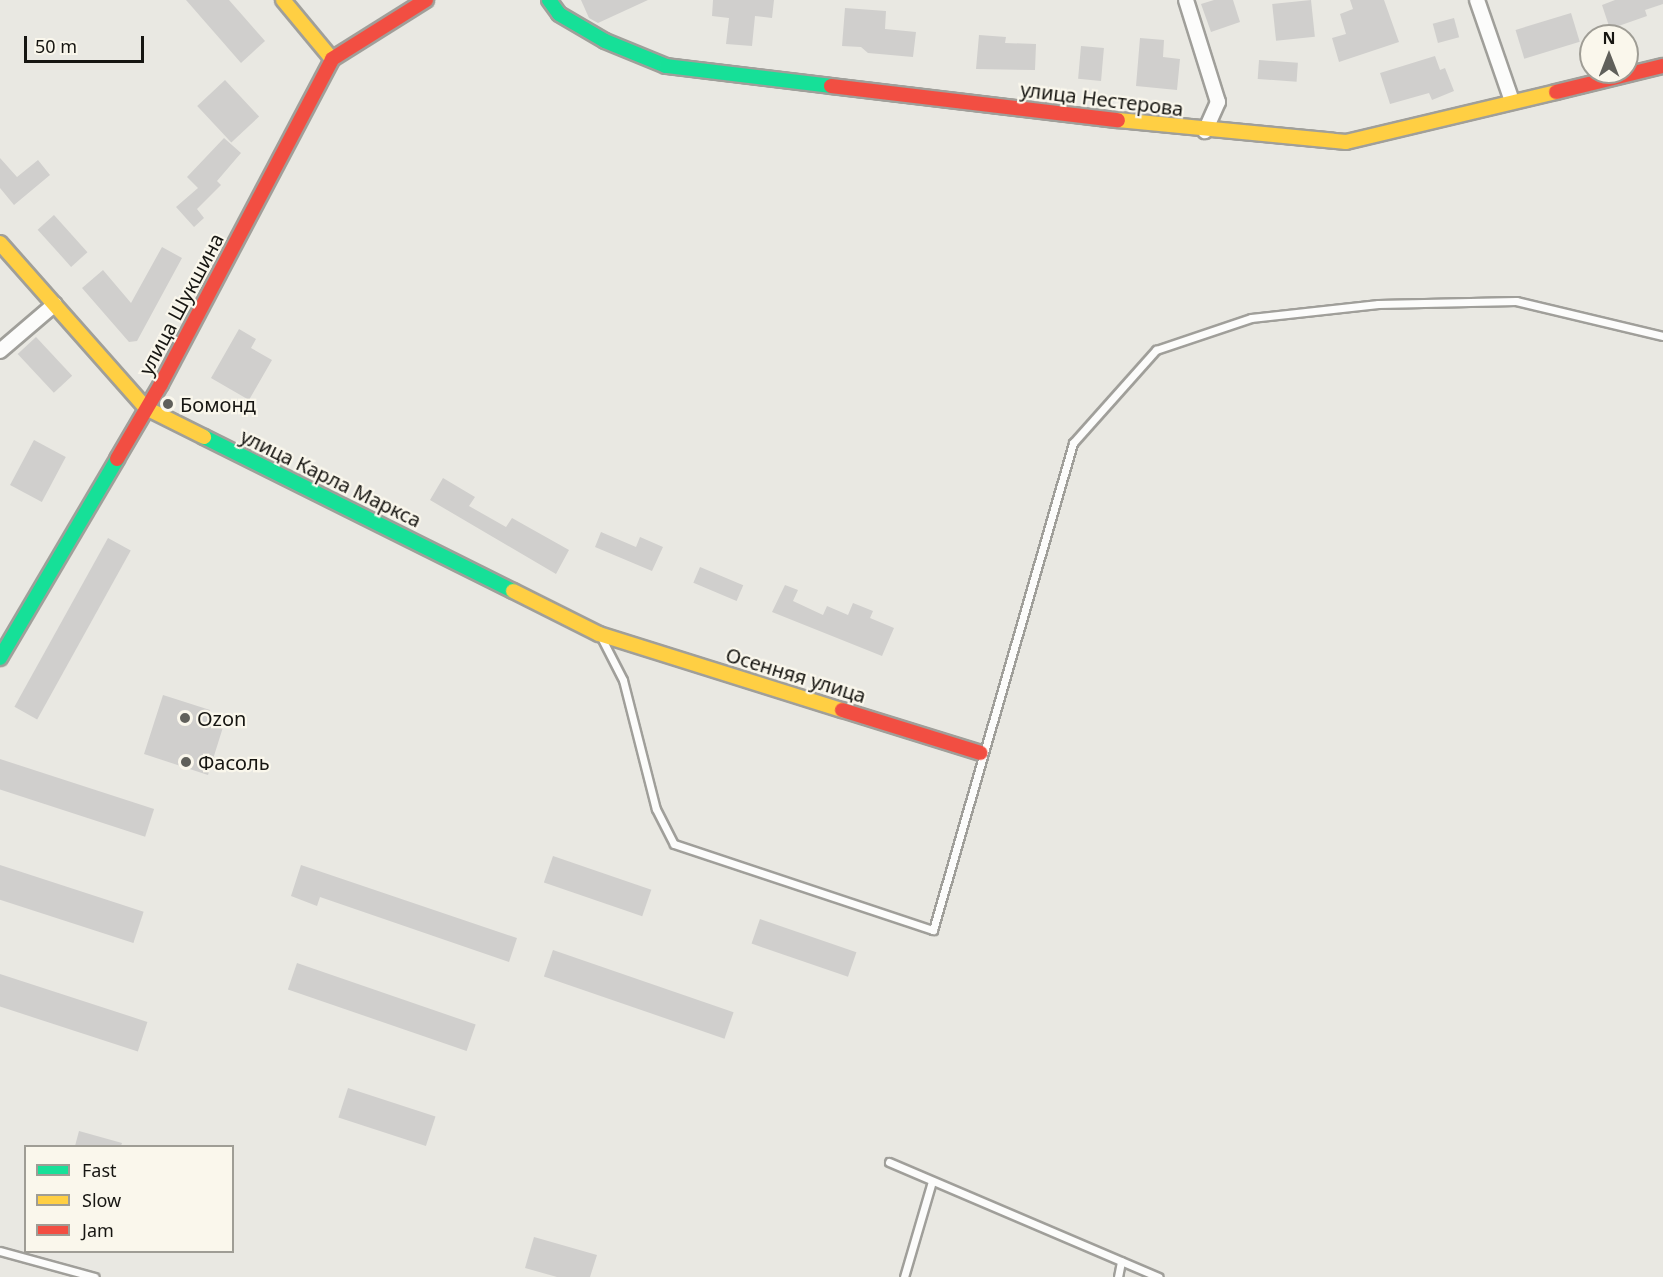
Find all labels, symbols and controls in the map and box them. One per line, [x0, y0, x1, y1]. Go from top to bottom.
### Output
scale bar [27, 24, 147, 62]
north arrow [1579, 24, 1639, 84]
text: N [1602, 27, 1616, 49]
text: 50 m [35, 34, 77, 58]
street label: улица Нестерова [1019, 77, 1185, 121]
street label: улица Шукшина [134, 229, 228, 379]
place label: Бомонд [180, 392, 256, 416]
marker: Бомонд [161, 397, 175, 411]
street label: улица Карла Маркса [237, 424, 425, 532]
street label: Осенняя улица [723, 642, 869, 708]
place label: Ozon [197, 706, 246, 730]
marker: Ozon [178, 711, 192, 725]
place label: Фасоль [198, 750, 270, 774]
marker: Фасоль [179, 755, 193, 769]
legend [24, 1145, 234, 1253]
text: Fast [82, 1158, 117, 1182]
text: Slow [82, 1188, 121, 1212]
text: Jam [82, 1218, 114, 1242]

